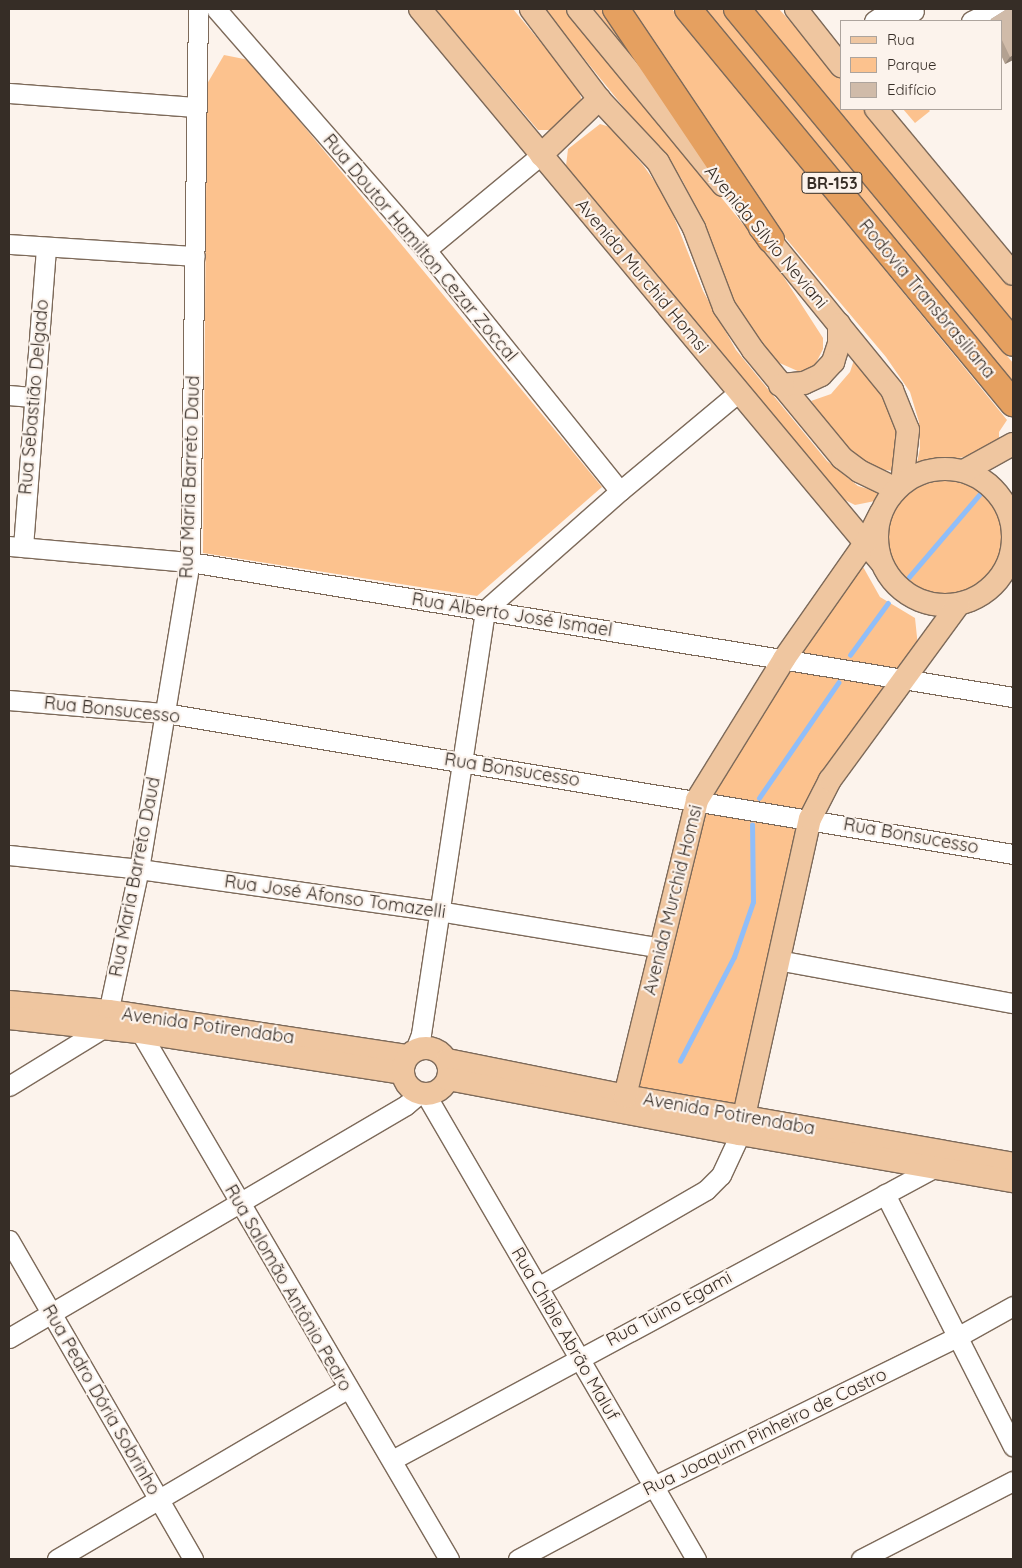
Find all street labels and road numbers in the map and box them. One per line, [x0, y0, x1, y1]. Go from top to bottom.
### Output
street label: Rua Doutor Hamilton Cezar Zoccal [318, 130, 522, 366]
street label: Avenida Sílvio Neviani [700, 161, 832, 313]
road number: BR-153 [801, 170, 863, 197]
street label: Avenida Murchid Homsi [571, 194, 713, 358]
street label: Rodovia Transbrasiliana [854, 215, 1000, 383]
street label: Rua Sebastião Delgado [15, 298, 53, 496]
street label: Rua Maria Barreto Daud [176, 375, 204, 579]
street label: Rua Alberto José Ismael [410, 588, 614, 642]
street label: Rua Bonsucesso [43, 692, 181, 728]
street label: Rua Bonsucesso [443, 749, 581, 791]
street label: Rua Maria Barreto Daud [105, 775, 165, 979]
street label: Avenida Murchid Homsi [639, 803, 707, 997]
street label: Rua Bonsucesso [842, 813, 980, 859]
street label: Rua José Afonso Tomazelli [223, 871, 447, 923]
street label: Avenida Potirendaba [120, 1003, 296, 1049]
street label: Avenida Potirendaba [642, 1088, 816, 1140]
street label: Rua Salomão Antônio Pedro [220, 1181, 356, 1395]
street label: Rua Chible Abrão Maluf [507, 1244, 623, 1424]
street label: Rua Tuino Egami [602, 1267, 736, 1351]
street label: Rua Pedro Dória Sobrinho [38, 1301, 164, 1499]
street label: Rua Joaquim Pinheiro de Castro [640, 1363, 890, 1501]

